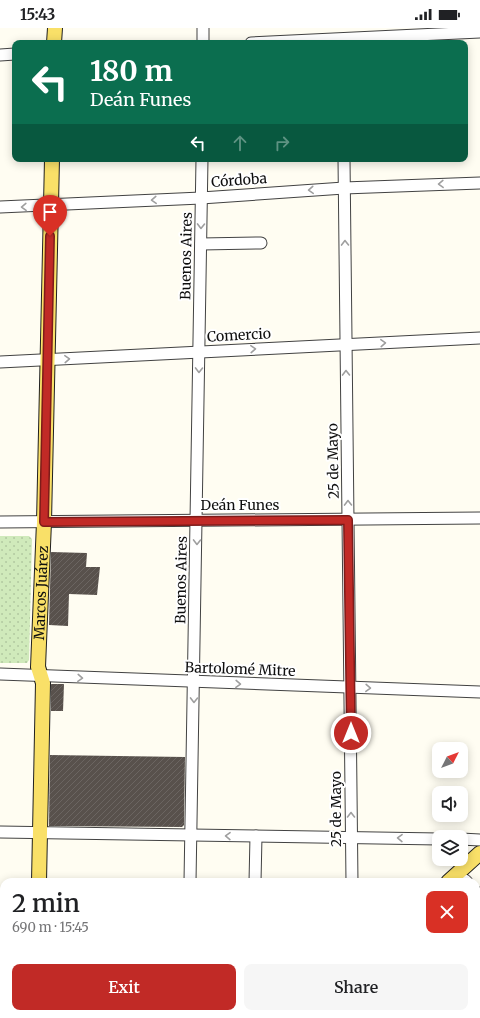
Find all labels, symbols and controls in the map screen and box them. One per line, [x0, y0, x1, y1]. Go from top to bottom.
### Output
text: 15:43 [20, 5, 55, 24]
text: 180 m [90, 53, 173, 89]
icon: left [24, 56, 76, 108]
text: Deán Funes [90, 88, 191, 111]
icon: left [187, 132, 209, 154]
icon: ahead [229, 132, 251, 154]
icon: right [271, 132, 293, 154]
street label: Córdoba [211, 169, 268, 191]
one-way arrow [438, 180, 444, 189]
one-way arrow [308, 186, 314, 195]
pin [33, 195, 67, 236]
one-way arrow [151, 196, 157, 205]
icon: arrive [39, 201, 61, 223]
one-way arrow [21, 202, 27, 211]
street label: Buenos Aires [176, 212, 196, 300]
one-way arrow [197, 223, 205, 229]
one-way arrow [340, 240, 349, 246]
street label: Comercio [207, 324, 271, 346]
one-way arrow [380, 338, 386, 347]
one-way arrow [250, 345, 256, 354]
one-way arrow [64, 354, 70, 363]
one-way arrow [195, 367, 203, 373]
one-way arrow [342, 370, 351, 376]
street label: 25 de Mayo [323, 423, 343, 499]
street label: Deán Funes [201, 496, 280, 514]
one-way arrow [344, 500, 352, 506]
street label: Buenos Aires [171, 536, 191, 624]
one-way arrow [193, 539, 201, 545]
street label: Marcos Juárez [30, 545, 52, 640]
street label: Bartolomé Mitre [184, 658, 296, 680]
one-way arrow [77, 673, 83, 682]
one-way arrow [235, 680, 241, 689]
one-way arrow [365, 684, 371, 693]
one-way arrow [190, 697, 198, 703]
position arrow [330, 712, 372, 754]
north arrow [432, 742, 468, 778]
map controls [432, 742, 468, 866]
street label: 25 de Mayo [327, 771, 345, 847]
button: sound [432, 786, 468, 822]
one-way arrow [347, 812, 355, 818]
button: layers [432, 830, 468, 866]
one-way arrow [225, 832, 231, 840]
one-way arrow [397, 834, 403, 842]
text: 2 min [12, 888, 80, 919]
button: close [426, 891, 468, 933]
text: 690 m · 15:45 [12, 919, 89, 936]
button: Exit [12, 964, 236, 1010]
button: Share [244, 964, 468, 1010]

